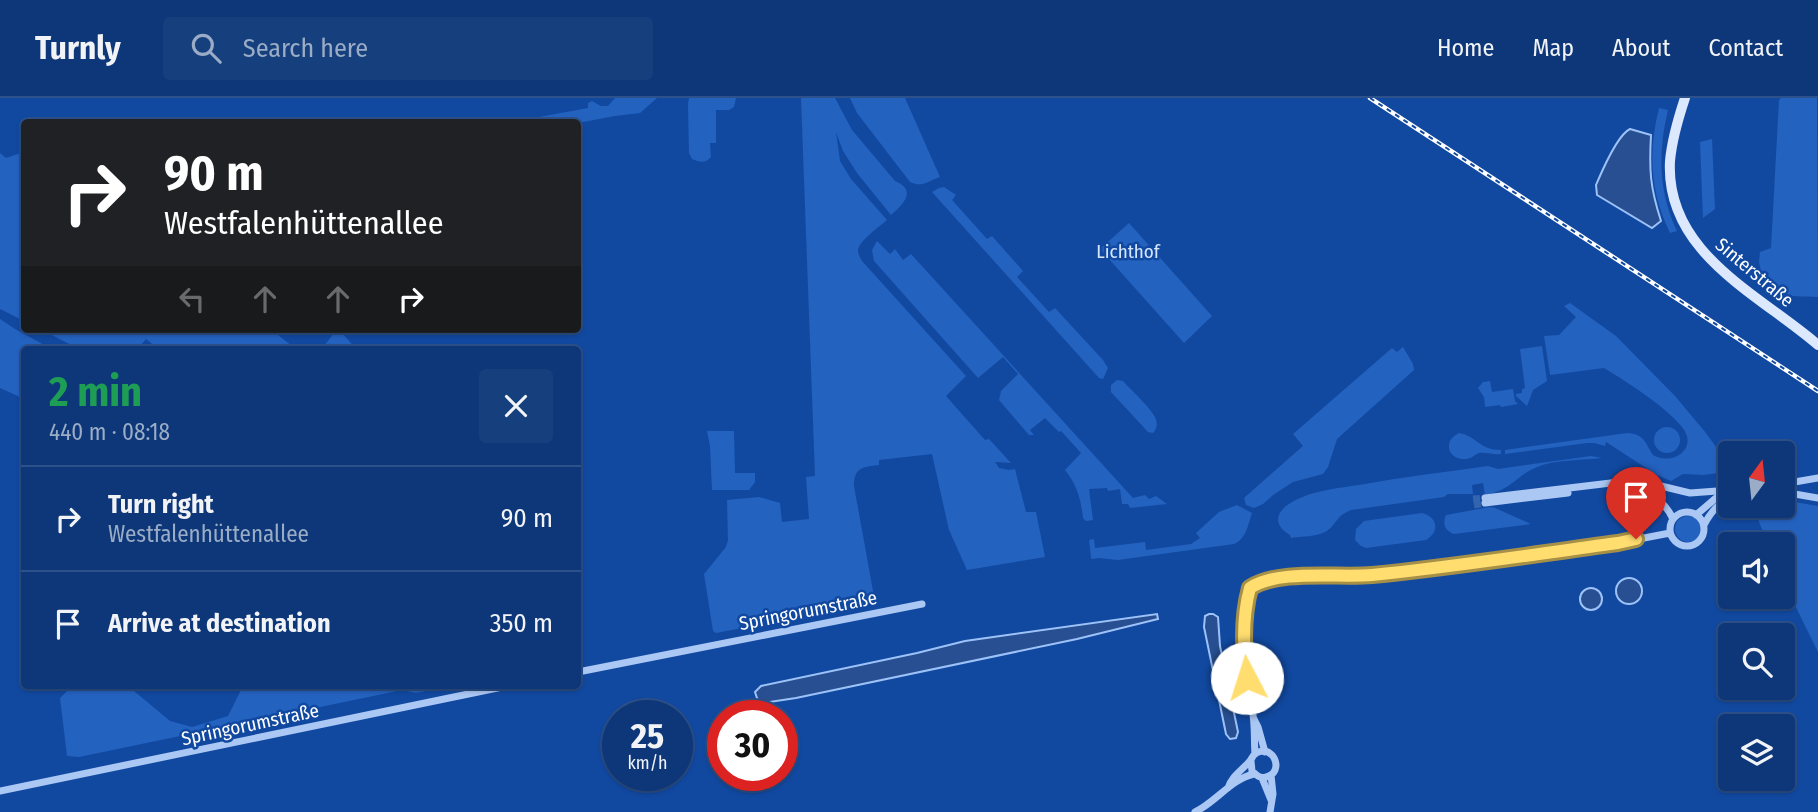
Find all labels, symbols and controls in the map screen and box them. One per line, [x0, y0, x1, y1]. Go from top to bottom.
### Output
search box [163, 17, 653, 80]
text: Turnly [35, 28, 121, 68]
icon: search [187, 29, 225, 67]
text: Search here [243, 33, 368, 64]
text: Home [1437, 34, 1494, 62]
text: Map [1532, 34, 1574, 62]
text: About [1612, 34, 1670, 62]
text: Contact [1708, 34, 1783, 62]
text: 90 m [164, 144, 264, 203]
icon: right [49, 147, 140, 238]
text: Westfalenhüttenallee [164, 204, 443, 242]
street label: Sinterstraße [1711, 233, 1799, 312]
park label: Lichthof [1096, 240, 1161, 263]
icon: left [173, 280, 211, 318]
icon: ahead [246, 280, 284, 318]
icon: ahead [319, 280, 357, 318]
icon: right [392, 280, 430, 318]
text: 2 min [49, 367, 142, 417]
button: close [479, 369, 553, 443]
text: 440 m · 08:18 [49, 418, 170, 446]
north arrow [1718, 441, 1796, 518]
map controls [1718, 441, 1795, 791]
pin [1606, 467, 1666, 539]
icon: arrive [1617, 478, 1655, 516]
text: Turn right [108, 489, 214, 520]
icon: right [49, 500, 87, 538]
text: 90 m [501, 503, 553, 534]
text: Westfalenhüttenallee [108, 520, 309, 548]
button: sound [1718, 532, 1795, 609]
street label: Springorumstraße [737, 586, 879, 635]
icon: arrive [49, 605, 87, 643]
text: Arrive at destination [108, 608, 331, 639]
text: 350 m [490, 608, 553, 639]
button: search [1718, 623, 1795, 700]
position arrow [1210, 641, 1284, 715]
street label: Springorumstraße [179, 699, 321, 750]
speed limit sign: 30 [707, 700, 798, 791]
button: layers [1718, 714, 1795, 791]
text: 25 [631, 715, 664, 757]
text: km/h [627, 752, 668, 774]

